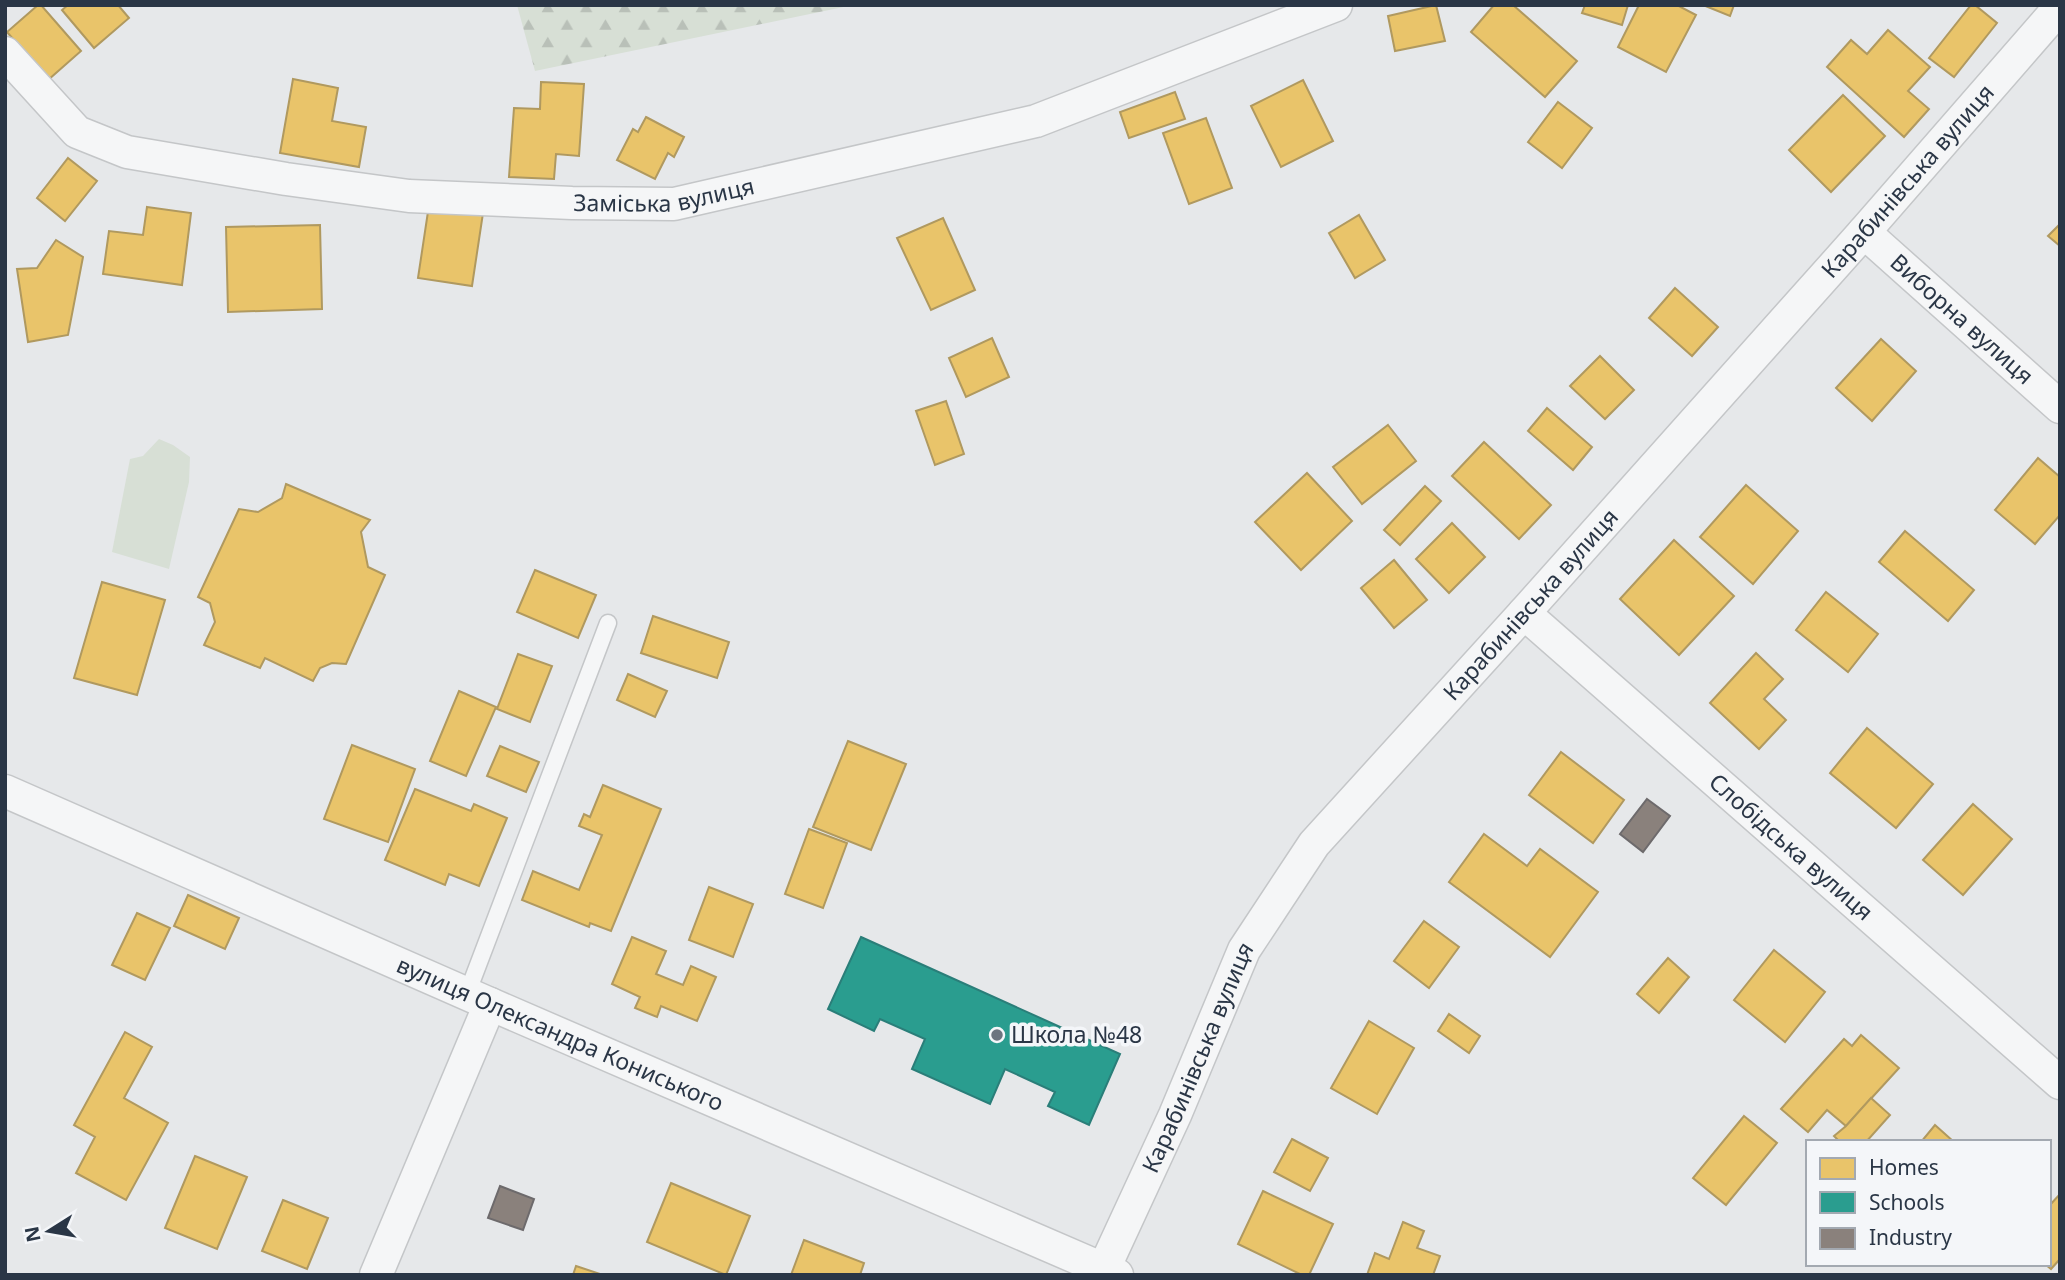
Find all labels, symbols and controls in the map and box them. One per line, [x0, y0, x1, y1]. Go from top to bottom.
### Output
street label: Карабинівська вулиця [1813, 77, 2001, 284]
street label: Заміська вулиця [573, 169, 757, 219]
street label: Виборна вулиця [1884, 246, 2041, 391]
street label: Карабинівська вулиця [1435, 501, 1625, 707]
street label: Слобідська вулиця [1703, 766, 1881, 927]
street label: Карабинівська вулиця [1133, 935, 1260, 1178]
street label: вулиця Олександра Кониського [392, 948, 729, 1118]
place label: Школа №48 [1011, 1018, 1142, 1050]
marker: Школа №48 [989, 1027, 1005, 1043]
legend [1806, 1140, 2051, 1266]
text: Homes [1869, 1153, 1939, 1181]
text: Schools [1869, 1188, 1944, 1216]
north arrow [14, 1196, 84, 1266]
text: Industry [1869, 1223, 1952, 1251]
text: N [18, 1224, 47, 1244]

